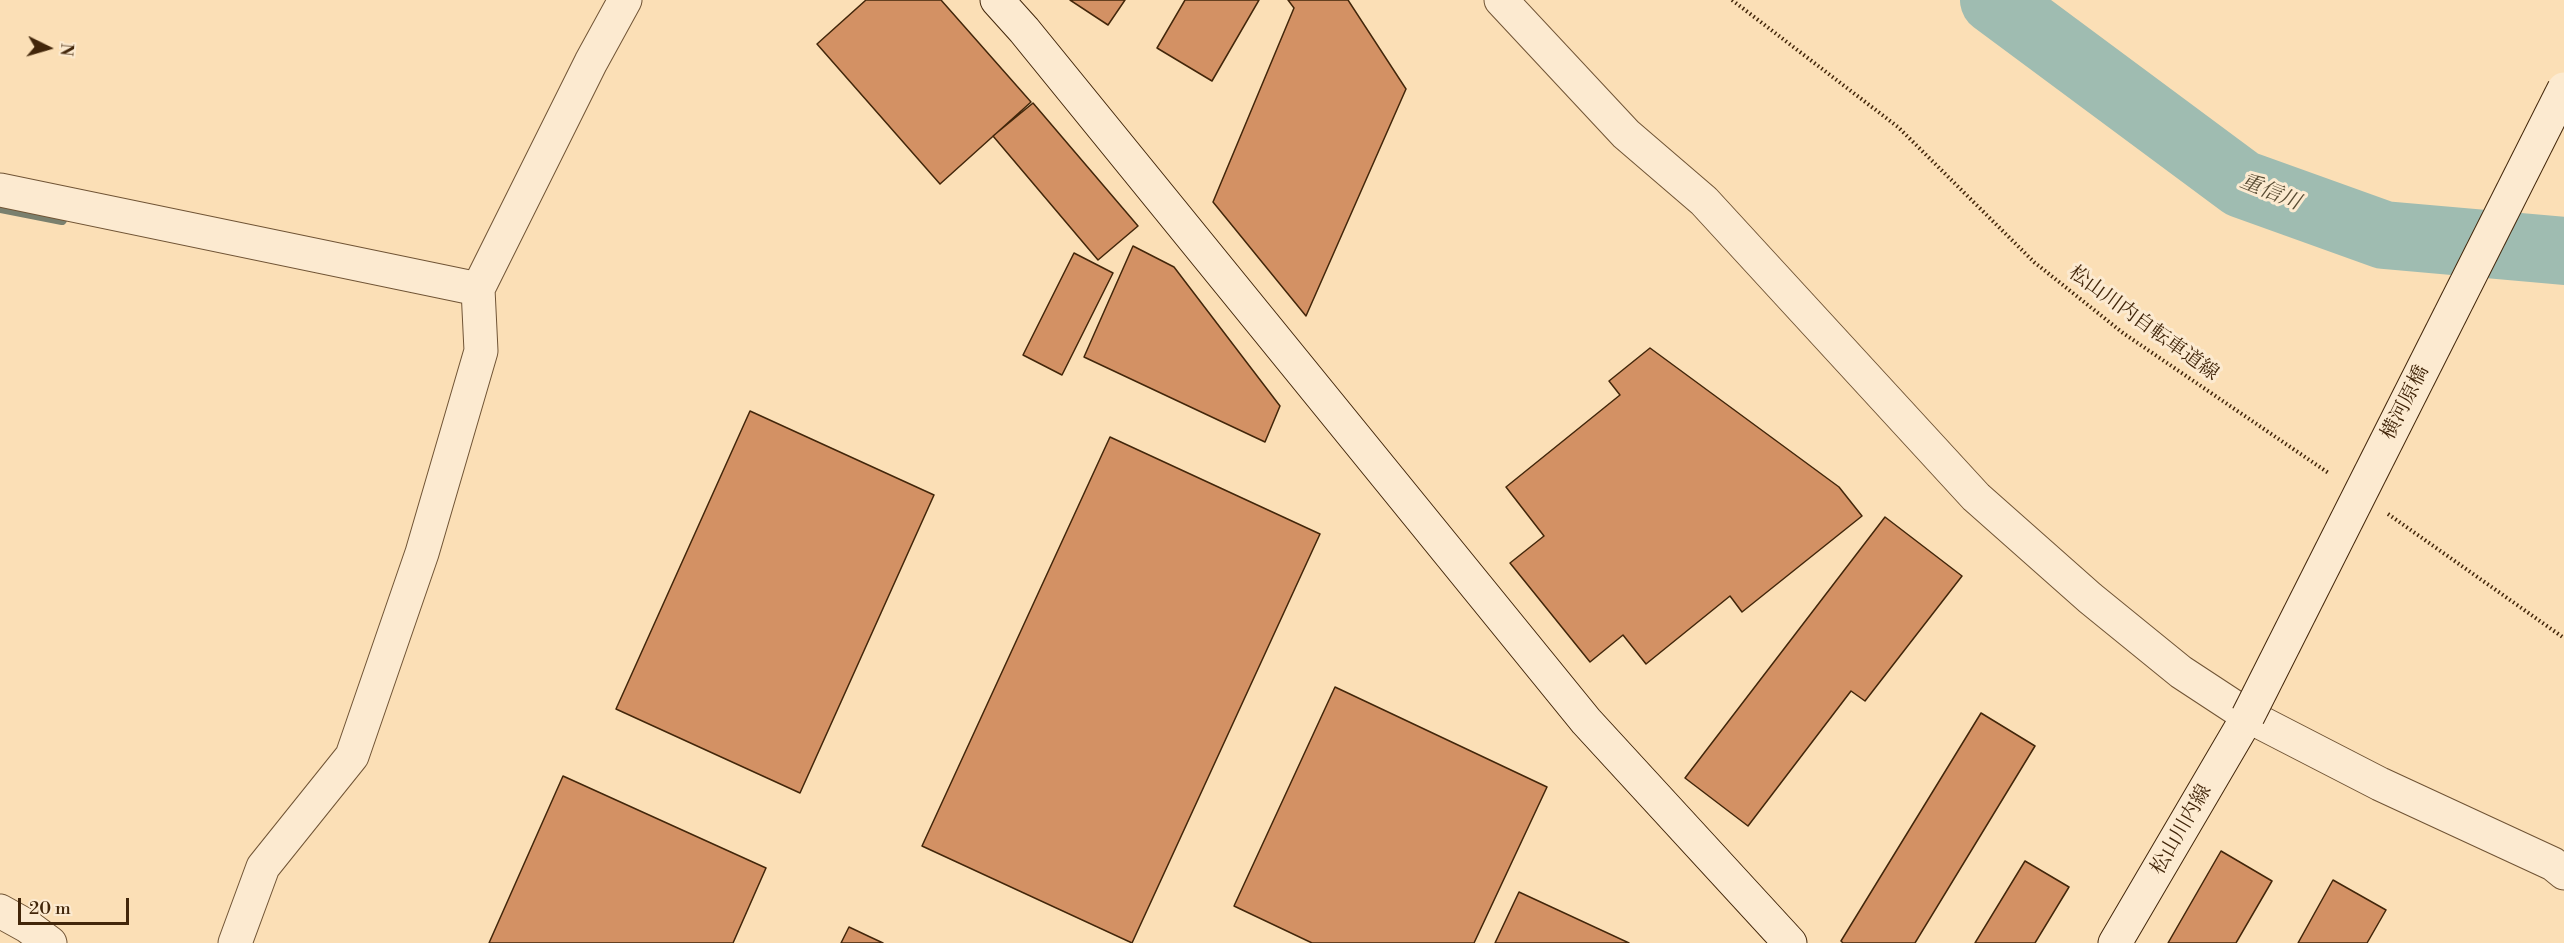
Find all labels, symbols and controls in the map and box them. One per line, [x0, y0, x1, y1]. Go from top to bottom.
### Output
north arrow [18, 18, 78, 78]
text: N [55, 42, 76, 57]
water label: 重信川 [2236, 170, 2304, 216]
street label: 松山川内自転車道線 [2063, 261, 2223, 387]
street label: 横河原橋 [2377, 362, 2435, 444]
street label: 松山川内線 [2147, 781, 2217, 879]
scale bar [21, 886, 132, 924]
text: 20 m [29, 897, 71, 920]

